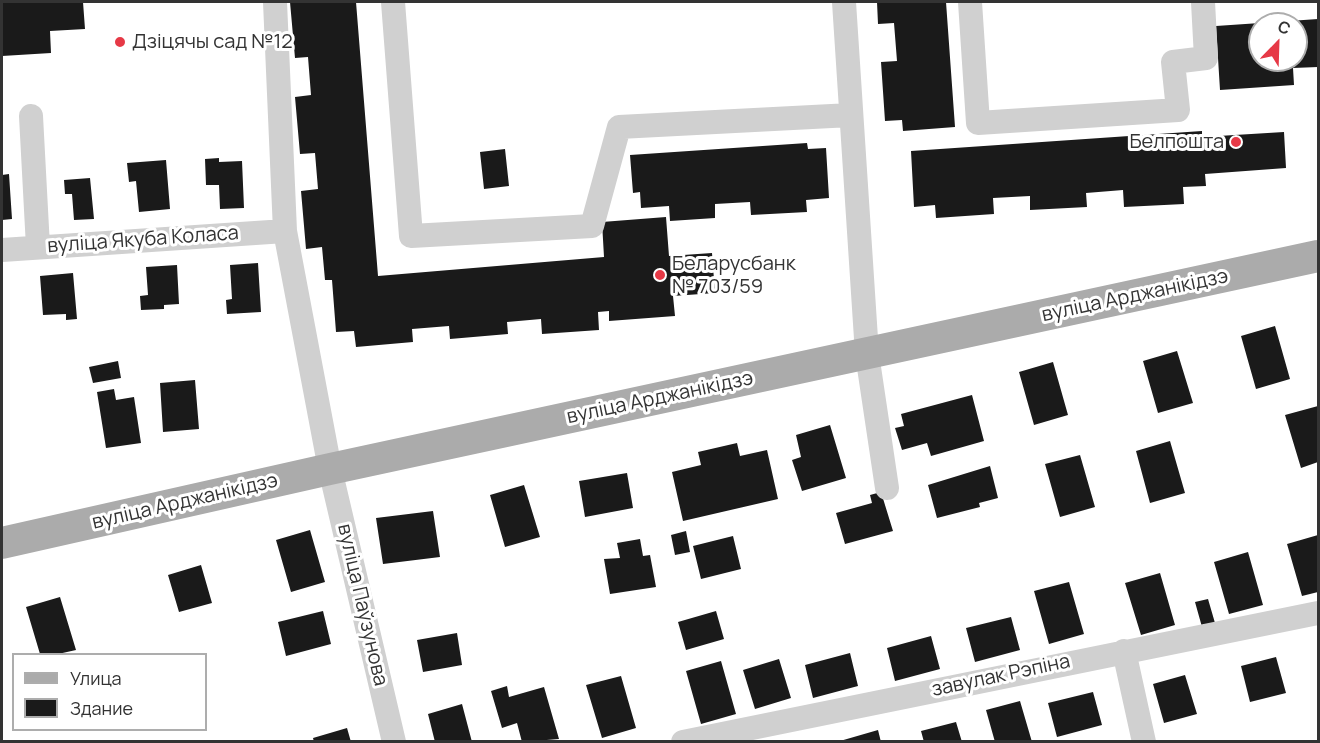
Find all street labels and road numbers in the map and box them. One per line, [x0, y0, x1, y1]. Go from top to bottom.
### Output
street label: вуліца Якуба Коласа [46, 221, 240, 259]
street label: вуліца Арджанікідзэ [1040, 265, 1230, 327]
street label: вуліца Арджанікідзэ [565, 367, 755, 429]
street label: вуліца Арджанікідзэ [90, 469, 280, 535]
street label: вуліца Паўзунова [332, 522, 392, 688]
street label: завулак Рэпіна [930, 650, 1072, 702]

